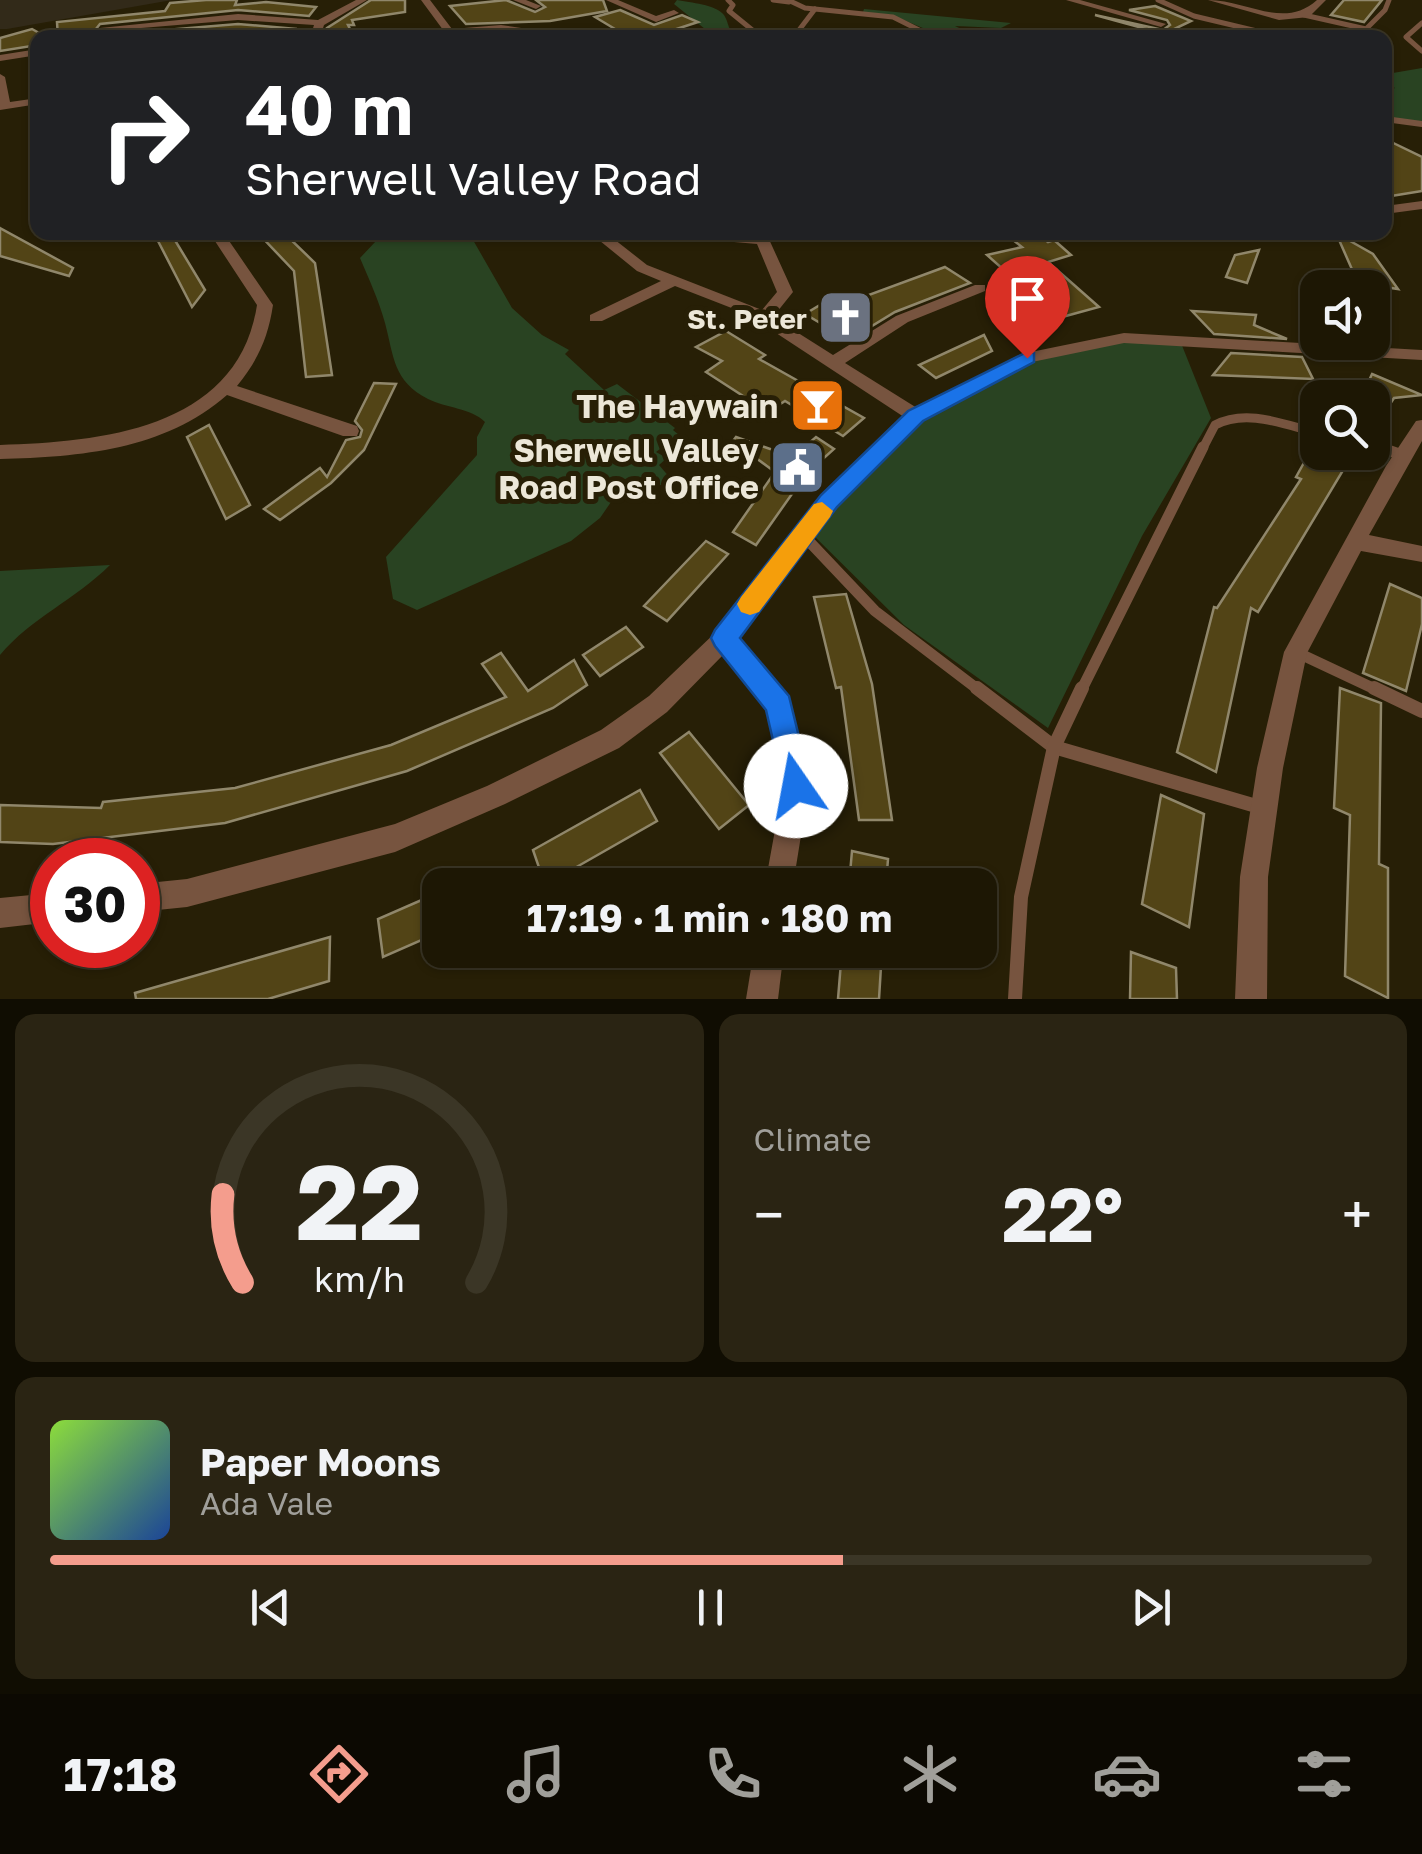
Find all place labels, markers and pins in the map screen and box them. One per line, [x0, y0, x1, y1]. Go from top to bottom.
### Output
pin [985, 256, 1070, 359]
church icon: St. Peter [816, 288, 876, 348]
place label: St. Peter [687, 302, 807, 335]
bar icon: The Haywain [787, 376, 847, 436]
place label: The Haywain [576, 387, 778, 425]
place label: Sherwell Valley Road Post Office [498, 431, 759, 506]
public building icon: Sherwell Valley Road Post Office [768, 438, 828, 498]

